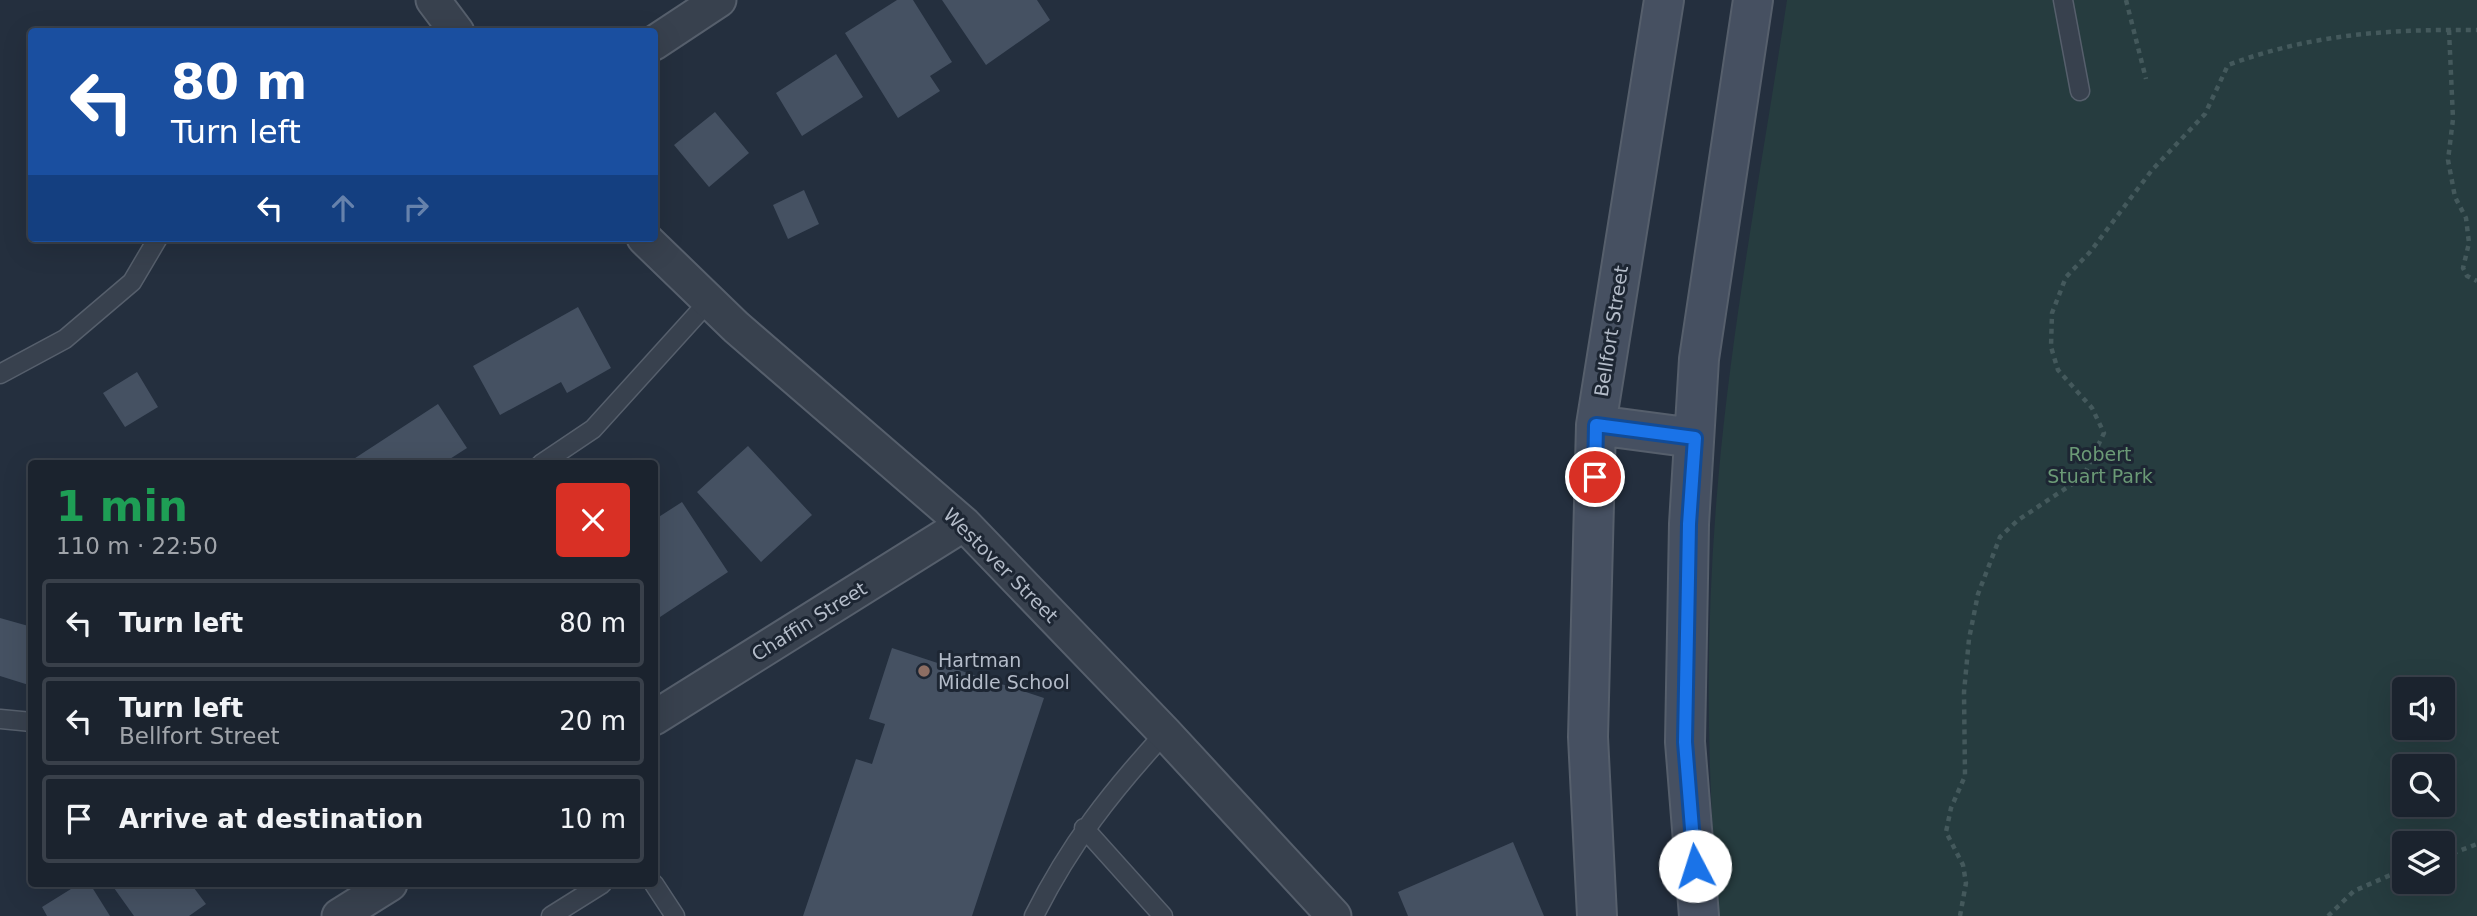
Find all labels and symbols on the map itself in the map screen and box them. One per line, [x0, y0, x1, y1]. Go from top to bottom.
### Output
street label: Bellfort Street [1590, 264, 1632, 398]
park label: Robert Stuart Park [2047, 443, 2153, 487]
pin [1565, 447, 1625, 507]
street label: Westover Street [939, 503, 1063, 627]
street label: Chaffin Street [748, 577, 870, 665]
place label: Hartman Middle School [938, 649, 1070, 693]
marker: Hartman Middle School [916, 663, 932, 679]
position arrow [1658, 829, 1732, 903]

